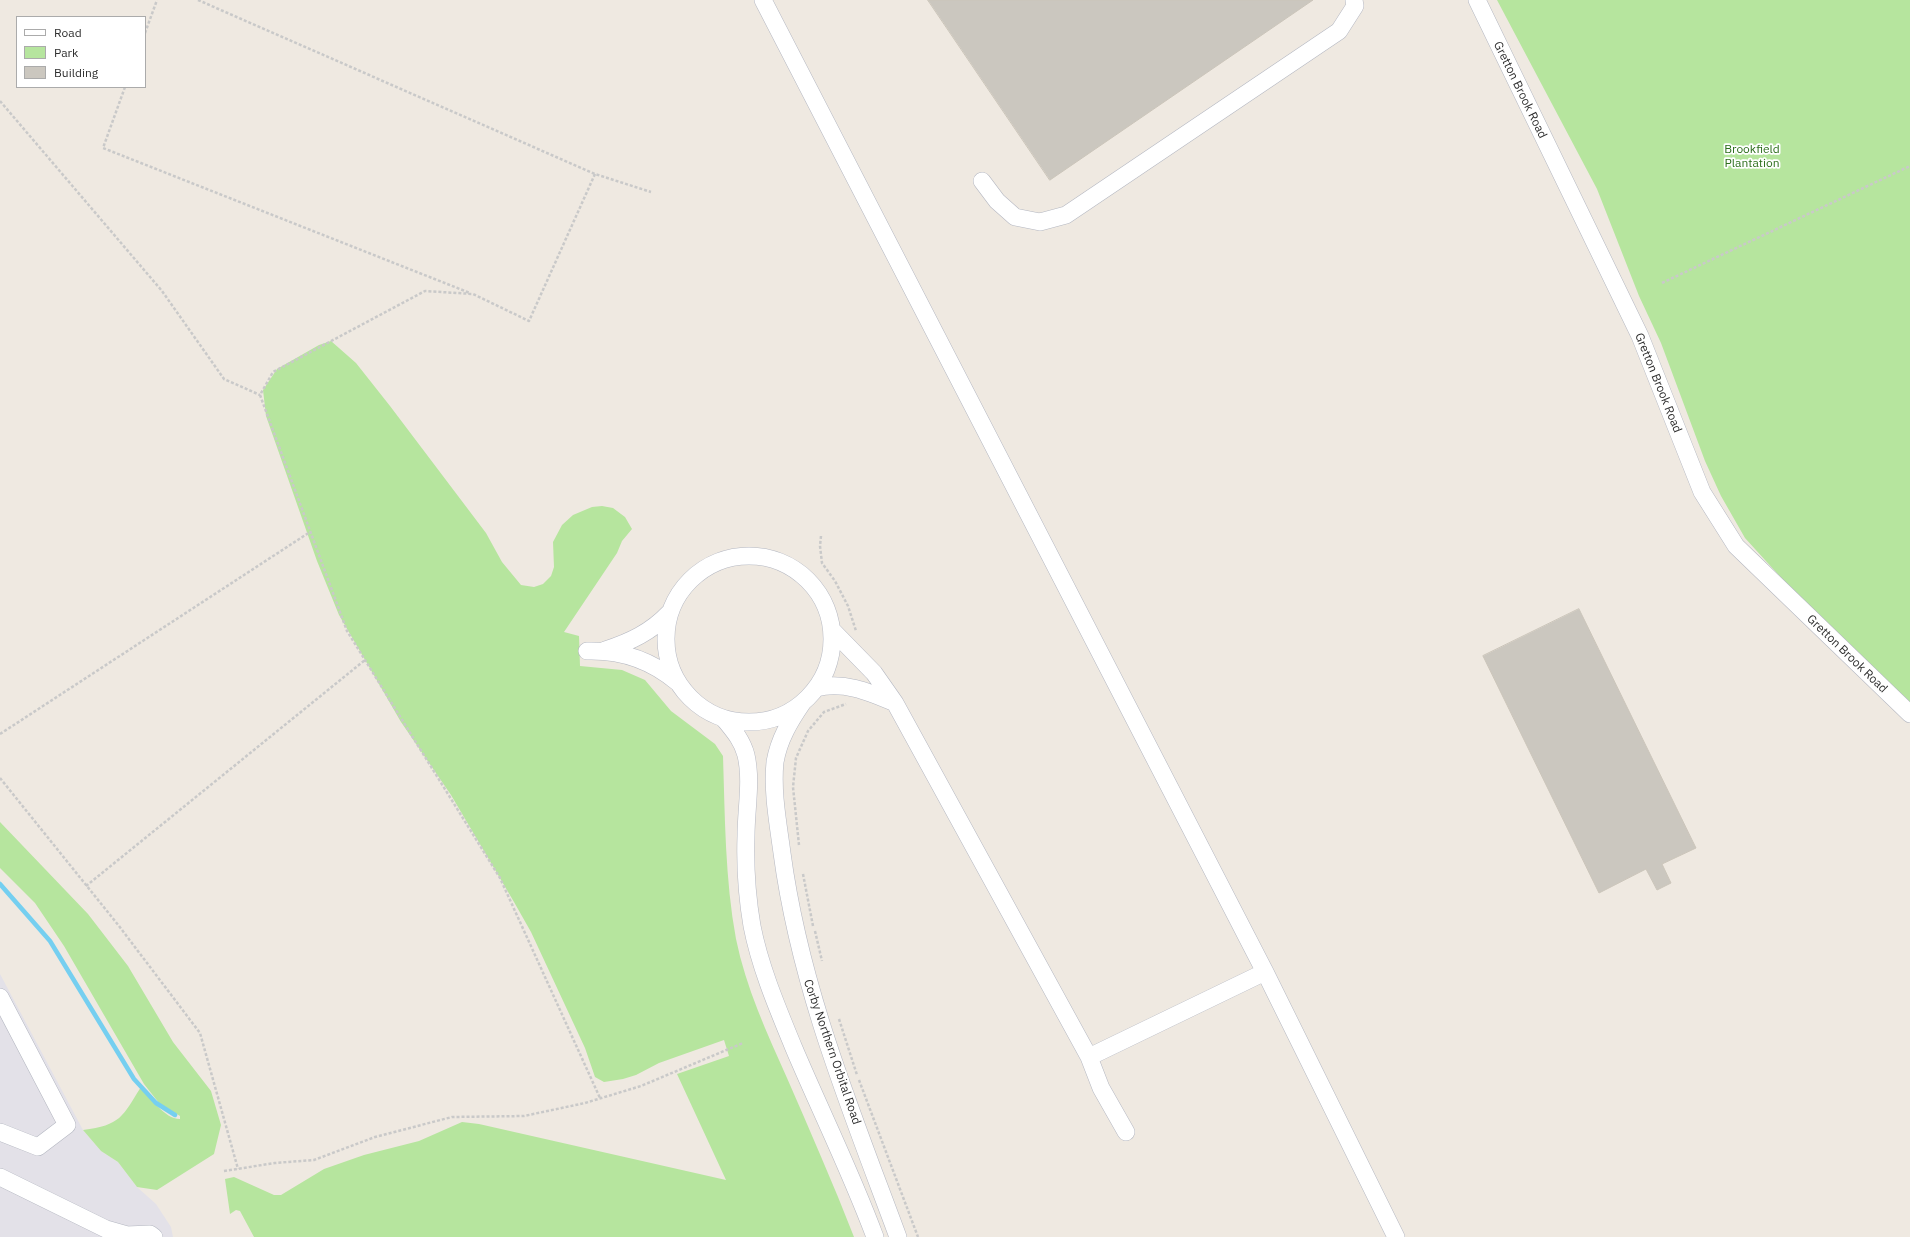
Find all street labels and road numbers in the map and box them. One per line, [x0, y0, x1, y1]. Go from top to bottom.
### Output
street label: Gretton Brook Road [1490, 39, 1550, 141]
street label: Gretton Brook Road [1631, 331, 1685, 435]
street label: Gretton Brook Road [1804, 612, 1890, 696]
street label: Corby Northern Orbital Road [800, 977, 864, 1127]

